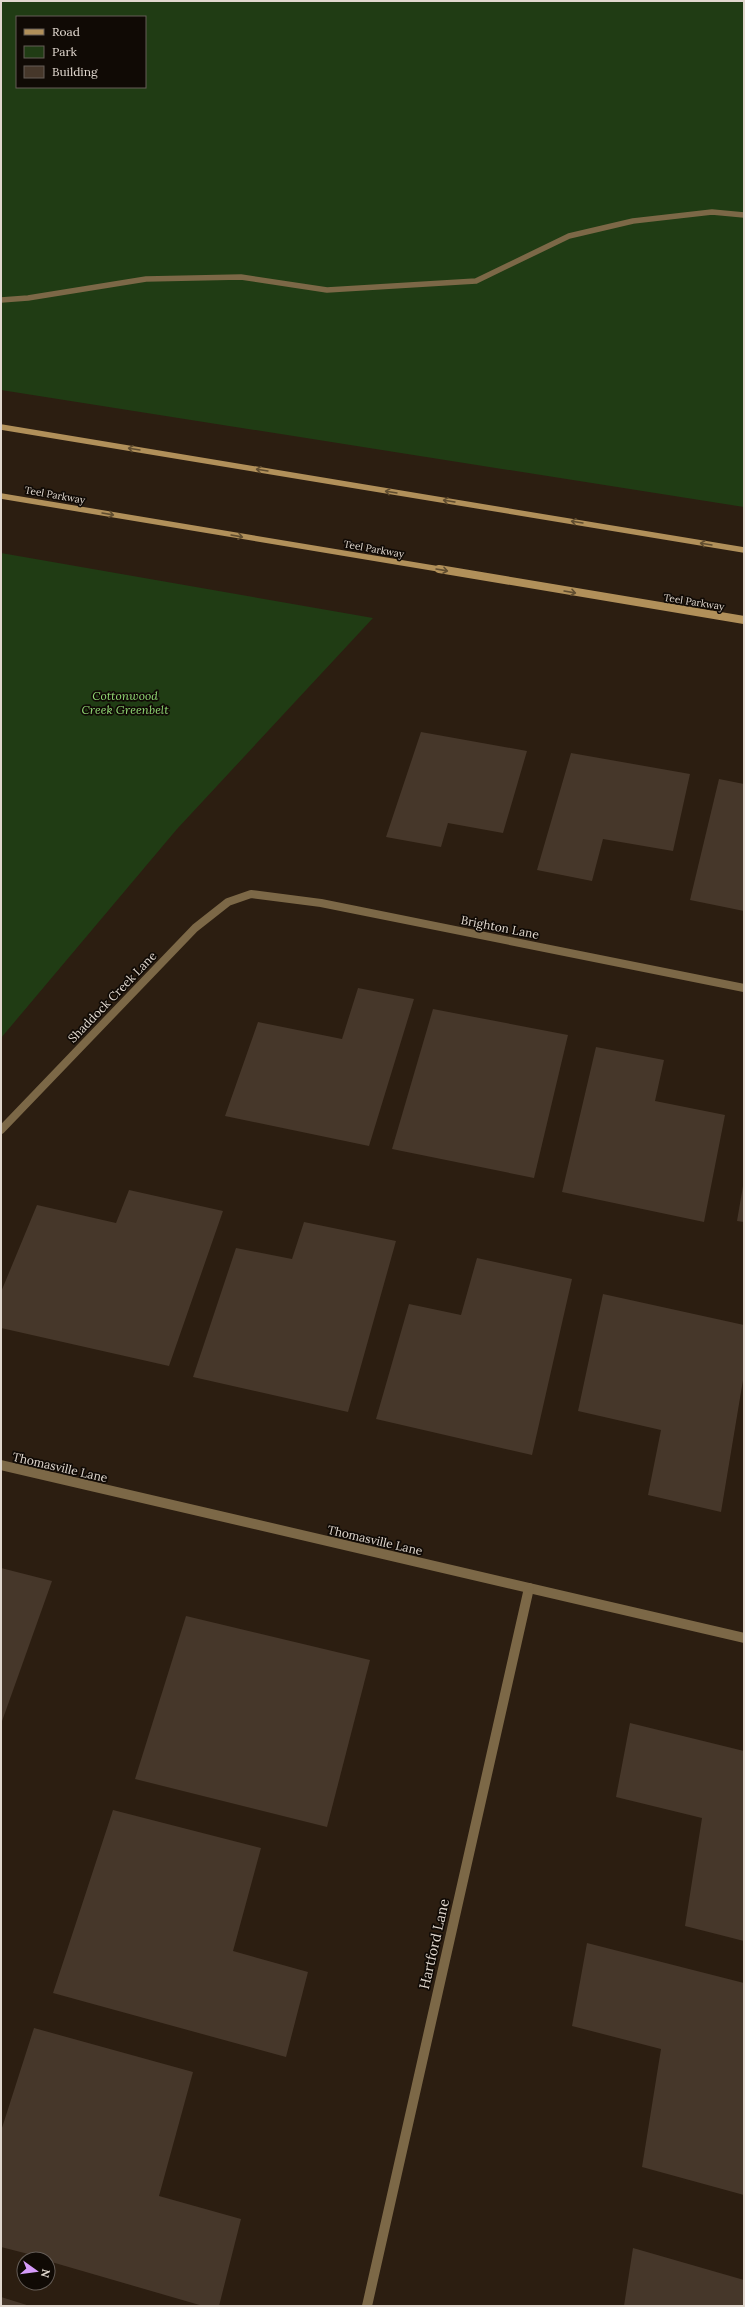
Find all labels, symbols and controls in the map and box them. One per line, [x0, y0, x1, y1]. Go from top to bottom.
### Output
legend [16, 16, 146, 88]
text: Road [52, 24, 80, 39]
text: Park [52, 44, 78, 59]
text: Building [52, 64, 98, 79]
one-way arrow [128, 445, 141, 453]
one-way arrow [256, 466, 269, 474]
street label: Teel Parkway [24, 483, 87, 507]
one-way arrow [385, 487, 398, 495]
one-way arrow [443, 497, 456, 505]
one-way arrow [102, 510, 115, 518]
one-way arrow [571, 518, 584, 526]
one-way arrow [230, 532, 243, 540]
street label: Teel Parkway [343, 537, 406, 561]
one-way arrow [699, 539, 712, 547]
one-way arrow [435, 567, 448, 575]
one-way arrow [564, 588, 577, 596]
street label: Teel Parkway [663, 591, 726, 613]
park label: Cottonwood Creek Greenbelt [81, 688, 169, 717]
street label: Brighton Lane [460, 912, 541, 942]
street label: Shaddock Creek Lane [65, 948, 160, 1046]
street label: Thomasville Lane [11, 1449, 110, 1485]
street label: Thomasville Lane [326, 1522, 425, 1558]
street label: Hartford Lane [415, 1897, 453, 1991]
north arrow [16, 2251, 56, 2291]
text: N [38, 2268, 54, 2280]

